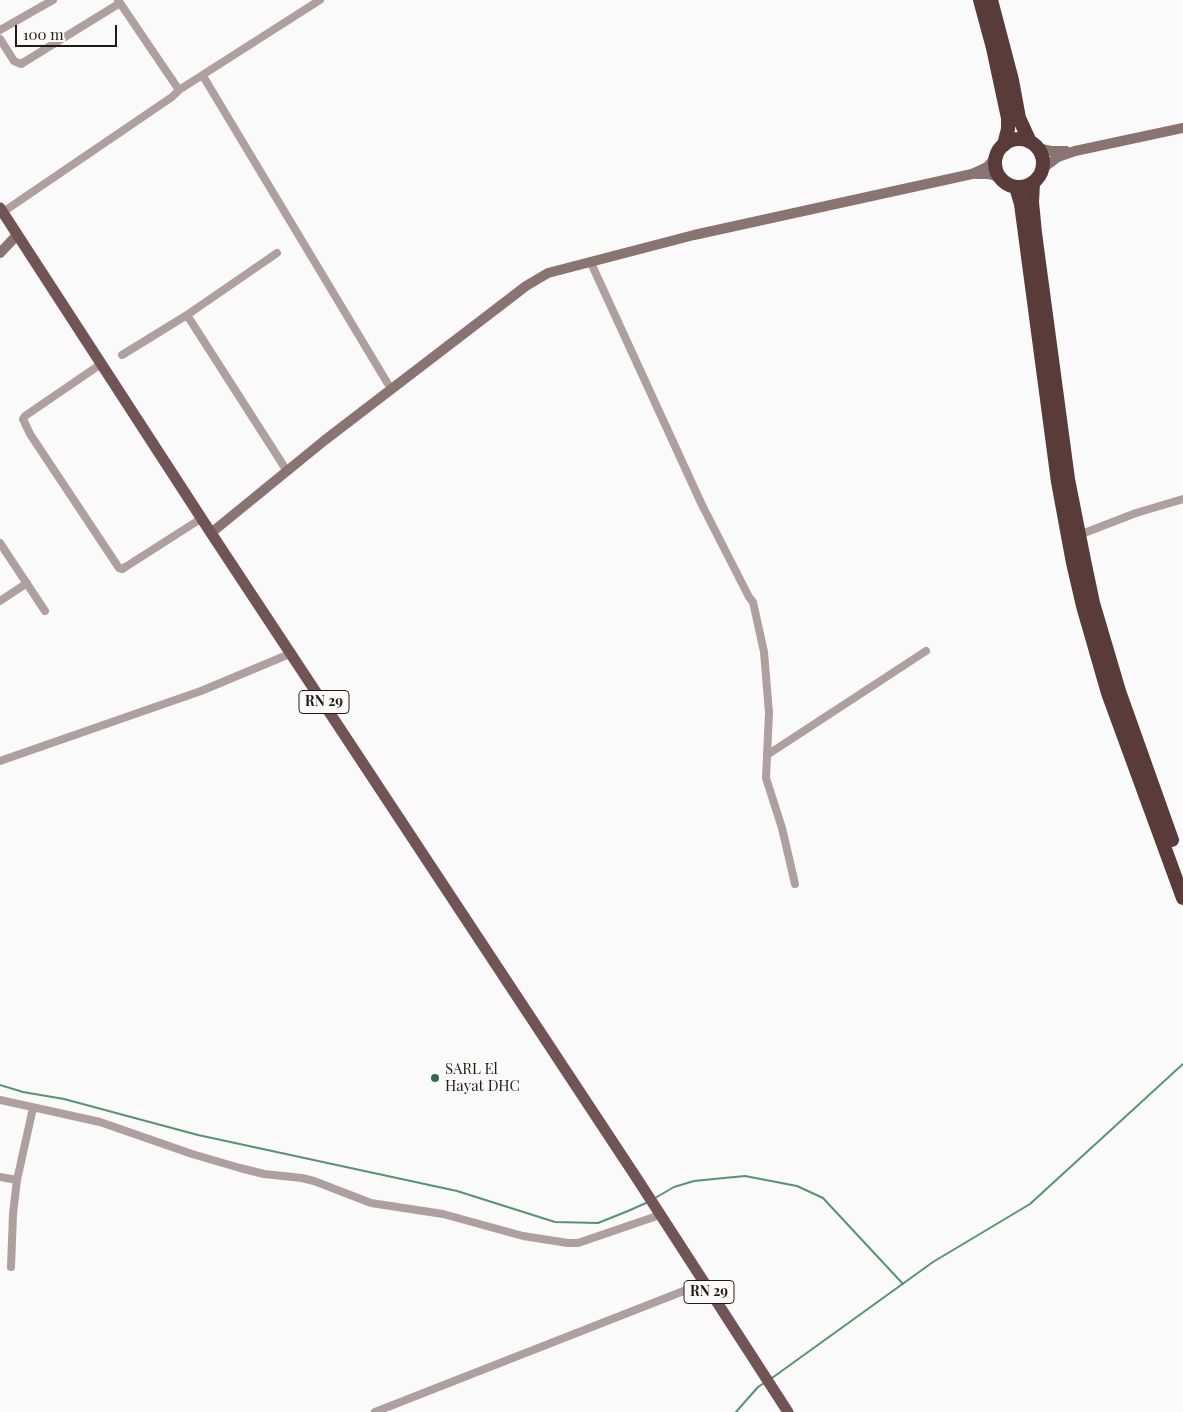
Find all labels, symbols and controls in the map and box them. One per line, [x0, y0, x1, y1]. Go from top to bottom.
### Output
scale bar [18, 15, 120, 47]
text: 100 m [23, 24, 64, 44]
road number: RN 29 [299, 690, 349, 714]
place label: SARL El Hayat DHC [445, 1060, 520, 1095]
marker: SARL El Hayat DHC [429, 1072, 441, 1084]
road number: RN 29 [684, 1280, 734, 1304]

